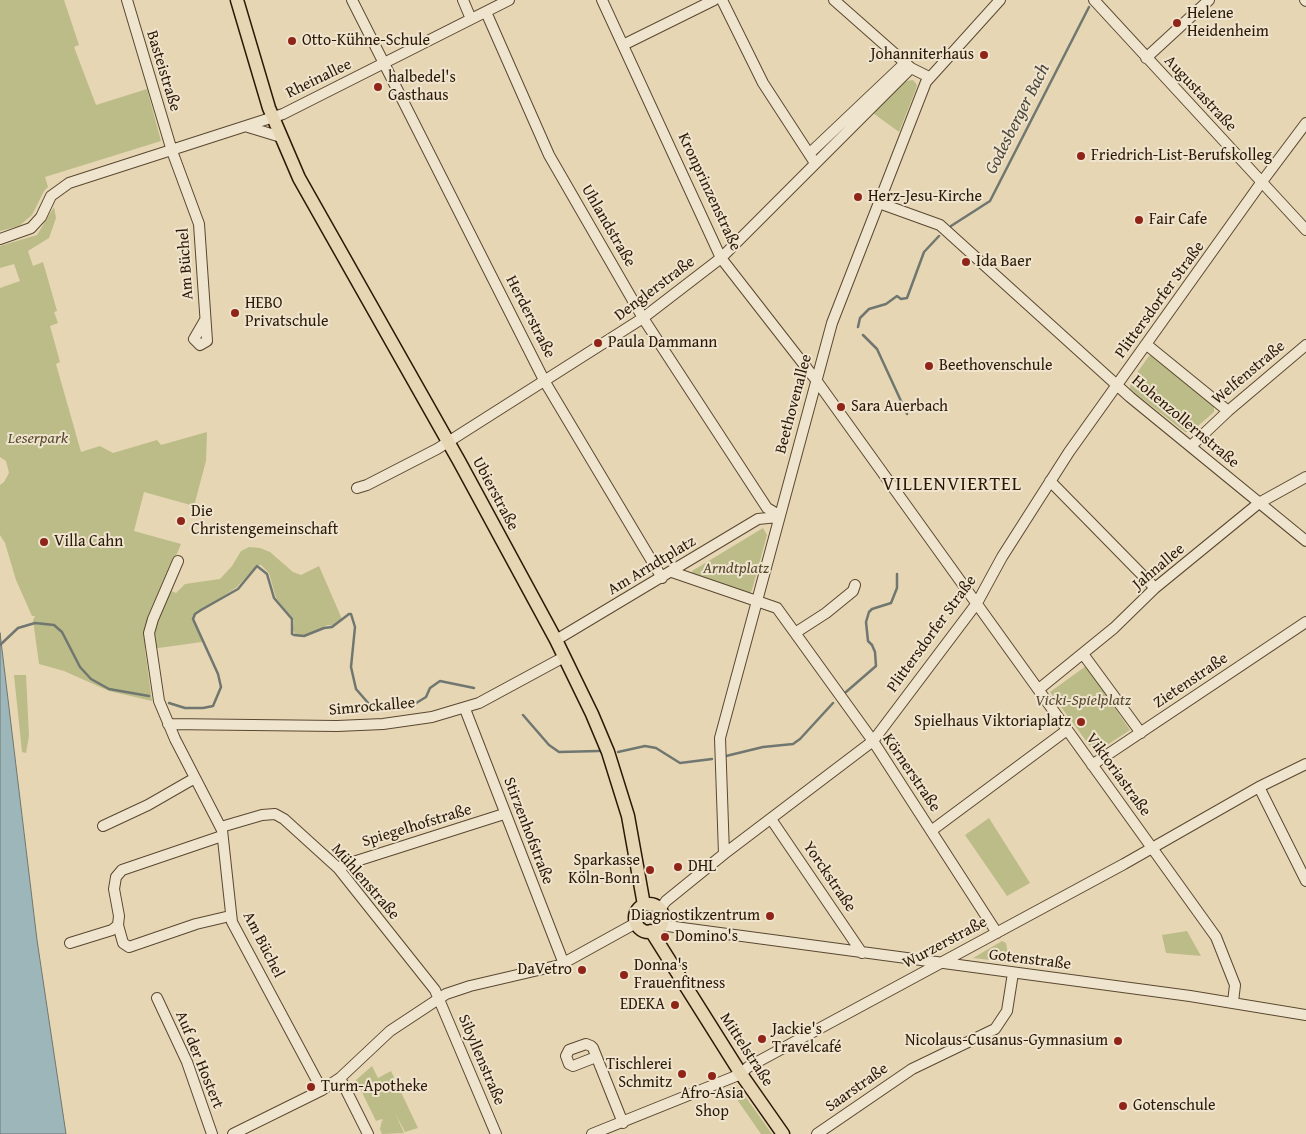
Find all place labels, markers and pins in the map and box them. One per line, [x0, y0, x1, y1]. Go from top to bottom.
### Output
place label: Helene Heidenheim [1187, 4, 1269, 42]
marker: Helene Heidenheim [1171, 17, 1183, 29]
place label: Otto-Kühne-Schule [302, 31, 430, 51]
marker: Otto-Kühne-Schule [286, 35, 298, 47]
place label: Johanniterhaus [870, 45, 974, 65]
marker: Johanniterhaus [978, 49, 990, 61]
place label: halbedel's Gasthaus [388, 68, 456, 106]
marker: halbedel's Gasthaus [372, 81, 384, 93]
place label: Friedrich-List-Berufskolleg [1091, 146, 1272, 166]
marker: Friedrich-List-Berufskolleg [1075, 150, 1087, 162]
place label: Herz-Jesu-Kirche [868, 187, 982, 207]
marker: Herz-Jesu-Kirche [852, 191, 864, 203]
place label: Fair Cafe [1149, 210, 1207, 230]
marker: Fair Cafe [1133, 214, 1145, 226]
place label: Ida Baer [976, 252, 1031, 272]
marker: Ida Baer [960, 256, 972, 268]
place label: HEBO Privatschule [245, 294, 328, 332]
marker: HEBO Privatschule [229, 307, 241, 319]
place label: Paula Dammann [608, 333, 717, 353]
marker: Paula Dammann [592, 337, 604, 349]
place label: Beethovenschule [939, 356, 1052, 376]
marker: Beethovenschule [923, 360, 935, 372]
place label: Sara Auerbach [851, 397, 948, 417]
marker: Sara Auerbach [835, 401, 847, 413]
place label: Die Christengemeinschaft [191, 502, 338, 540]
marker: Die Christengemeinschaft [175, 515, 187, 527]
place label: Villa Cahn [54, 532, 123, 552]
marker: Villa Cahn [38, 536, 50, 548]
place label: Spielhaus Viktoriaplatz [914, 712, 1071, 732]
marker: Spielhaus Viktoriaplatz [1075, 716, 1087, 728]
place label: Sparkasse Köln-Bonn [568, 851, 640, 889]
place label: DHL [688, 857, 716, 877]
marker: DHL [672, 861, 684, 873]
marker: Sparkasse Köln-Bonn [644, 864, 656, 876]
place label: Diagnostikzentrum [631, 906, 760, 926]
marker: Diagnostikzentrum [764, 910, 776, 922]
place label: Domino's [675, 927, 738, 947]
marker: Domino's [659, 931, 671, 943]
place label: Donna's Frauenfitness [634, 956, 725, 994]
place label: DaVetro [518, 960, 572, 980]
marker: DaVetro [576, 964, 588, 976]
marker: Donna's Frauenfitness [618, 969, 630, 981]
place label: EDEKA [620, 995, 665, 1015]
marker: EDEKA [669, 999, 681, 1011]
place label: Jackie's Travelcafé [772, 1020, 842, 1058]
place label: Nicolaus-Cusanus-Gymnasium [905, 1031, 1108, 1051]
marker: Jackie's Travelcafé [756, 1033, 768, 1045]
marker: Nicolaus-Cusanus-Gymnasium [1112, 1035, 1124, 1047]
place label: Tischlerei Schmitz [606, 1055, 672, 1093]
marker: Tischlerei Schmitz [676, 1068, 688, 1080]
marker: Afro-Asia Shop [706, 1070, 718, 1082]
place label: Turm-Apotheke [321, 1077, 428, 1097]
marker: Turm-Apotheke [305, 1081, 317, 1093]
place label: Afro-Asia Shop [681, 1084, 743, 1122]
place label: Gotenschule [1133, 1096, 1216, 1116]
marker: Gotenschule [1117, 1100, 1129, 1112]

